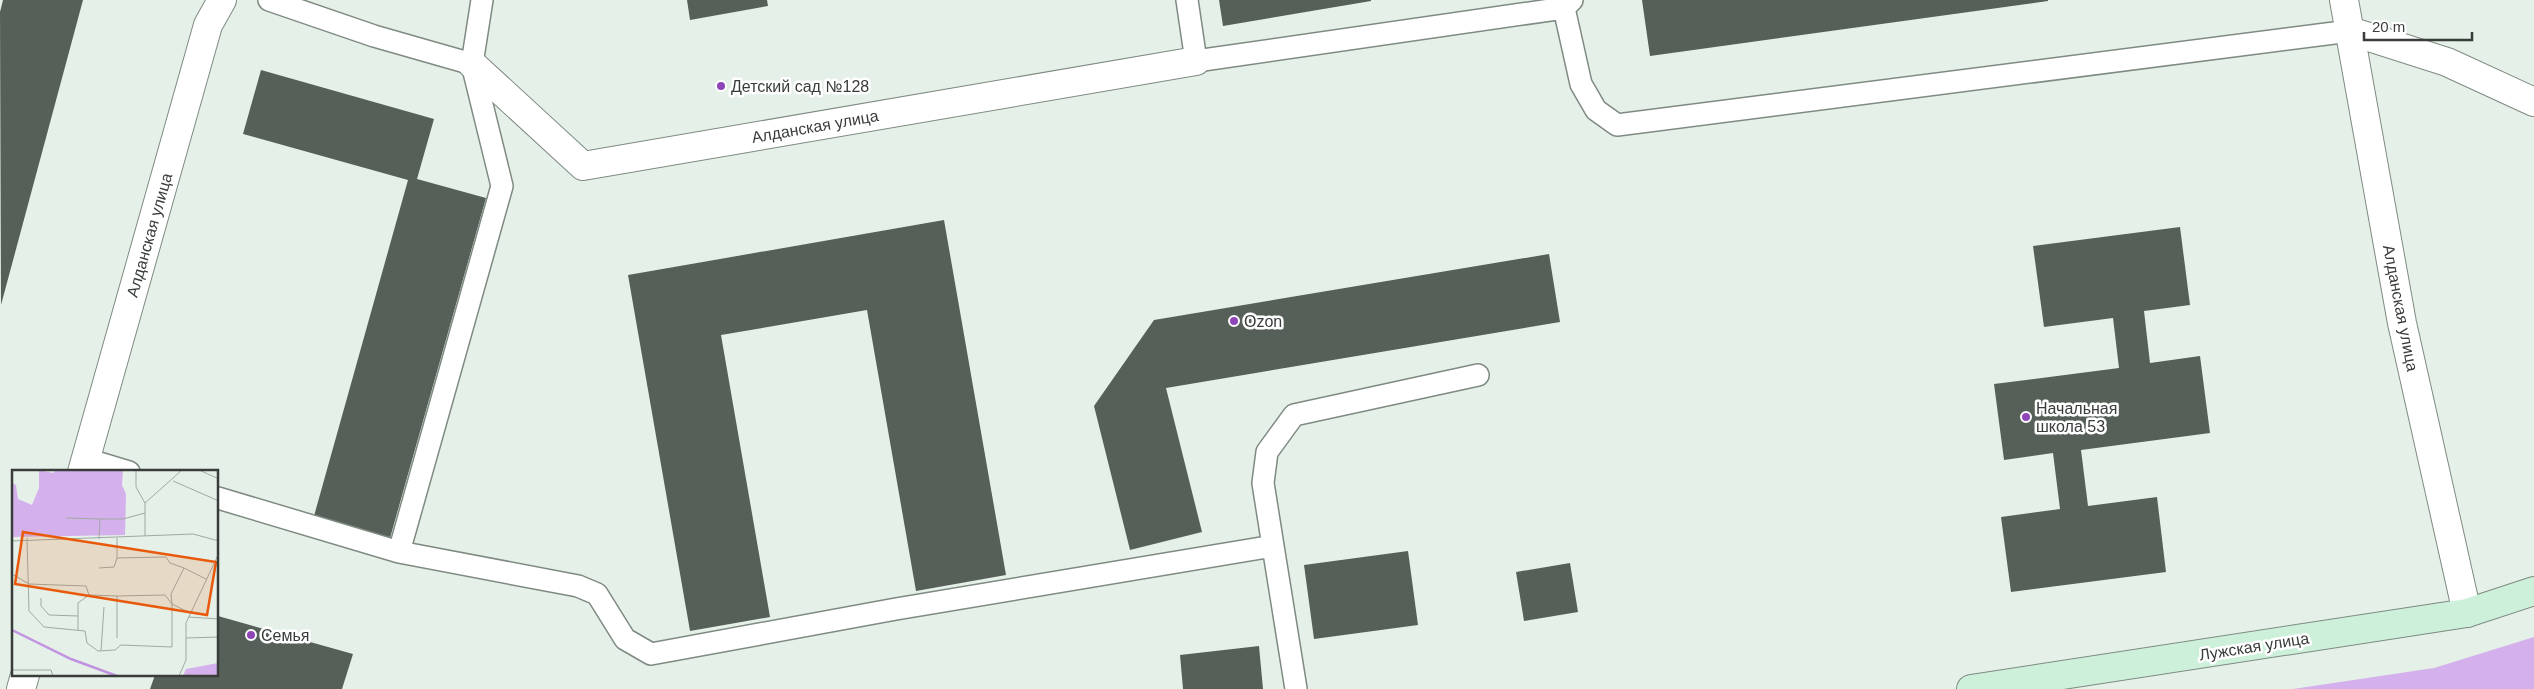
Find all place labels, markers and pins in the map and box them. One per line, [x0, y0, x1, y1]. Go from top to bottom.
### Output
place label: Детский сад №128 [731, 78, 869, 95]
marker: Детский сад №128 [715, 80, 727, 92]
place label: Ozon [1244, 313, 1282, 330]
marker: Ozon [1228, 315, 1240, 327]
place label: Начальная школа 53 [2036, 400, 2117, 435]
marker: Начальная школа 53 [2020, 411, 2032, 423]
place label: Семья [261, 627, 309, 644]
marker: Семья [245, 629, 257, 641]

